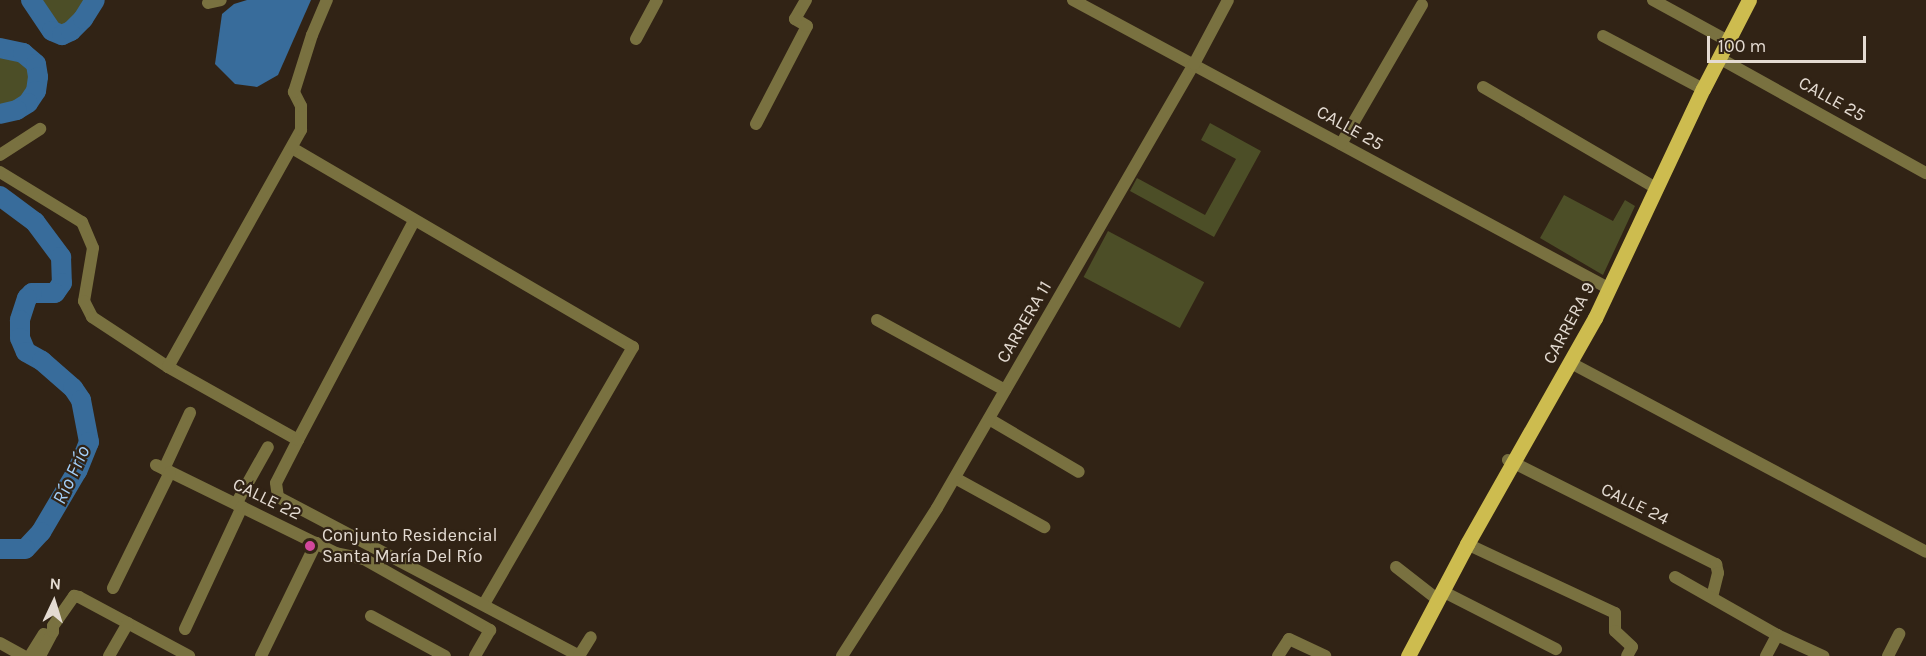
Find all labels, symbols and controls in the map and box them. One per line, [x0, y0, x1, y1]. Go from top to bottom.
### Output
scale bar [1710, 24, 1869, 62]
text: 100 m [1718, 35, 1766, 57]
street label: CALLE 25 [1795, 72, 1869, 126]
street label: CALLE 25 [1313, 101, 1387, 155]
street label: CARRERA 11 [992, 277, 1056, 367]
street label: CARRERA 9 [1538, 278, 1600, 368]
water label: Río Frío [47, 442, 95, 508]
street label: CALLE 22 [229, 473, 305, 525]
street label: CALLE 24 [1597, 478, 1673, 530]
place label: Conjunto Residencial Santa María Del Río [322, 525, 497, 568]
marker: Conjunto Residencial Santa María Del Río [303, 539, 317, 553]
north arrow [24, 572, 84, 632]
text: N [49, 574, 62, 593]

